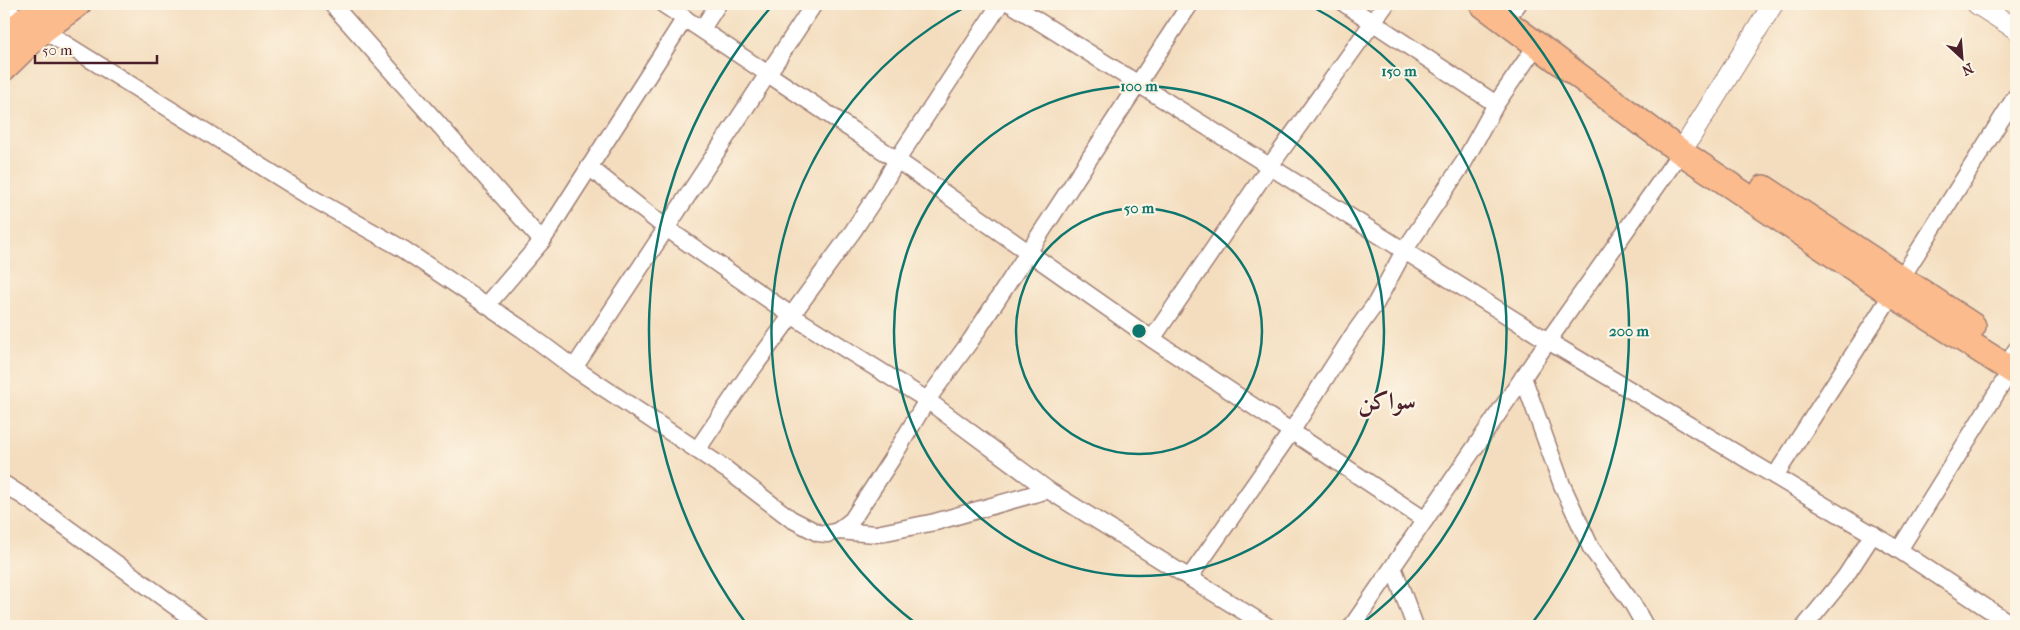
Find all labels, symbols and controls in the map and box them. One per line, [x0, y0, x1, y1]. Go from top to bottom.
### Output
scale bar [35, 32, 158, 64]
north arrow [1938, 32, 1988, 82]
text: 50 m [42, 41, 73, 59]
text: N [1959, 59, 1976, 79]
text: 150 m [1381, 62, 1417, 80]
text: 100 m [1120, 77, 1158, 95]
text: 50 m [1124, 199, 1155, 217]
centre of rings [1130, 322, 1148, 340]
text: 200 m [1609, 322, 1649, 340]
district label: سواكن [1358, 387, 1416, 417]

